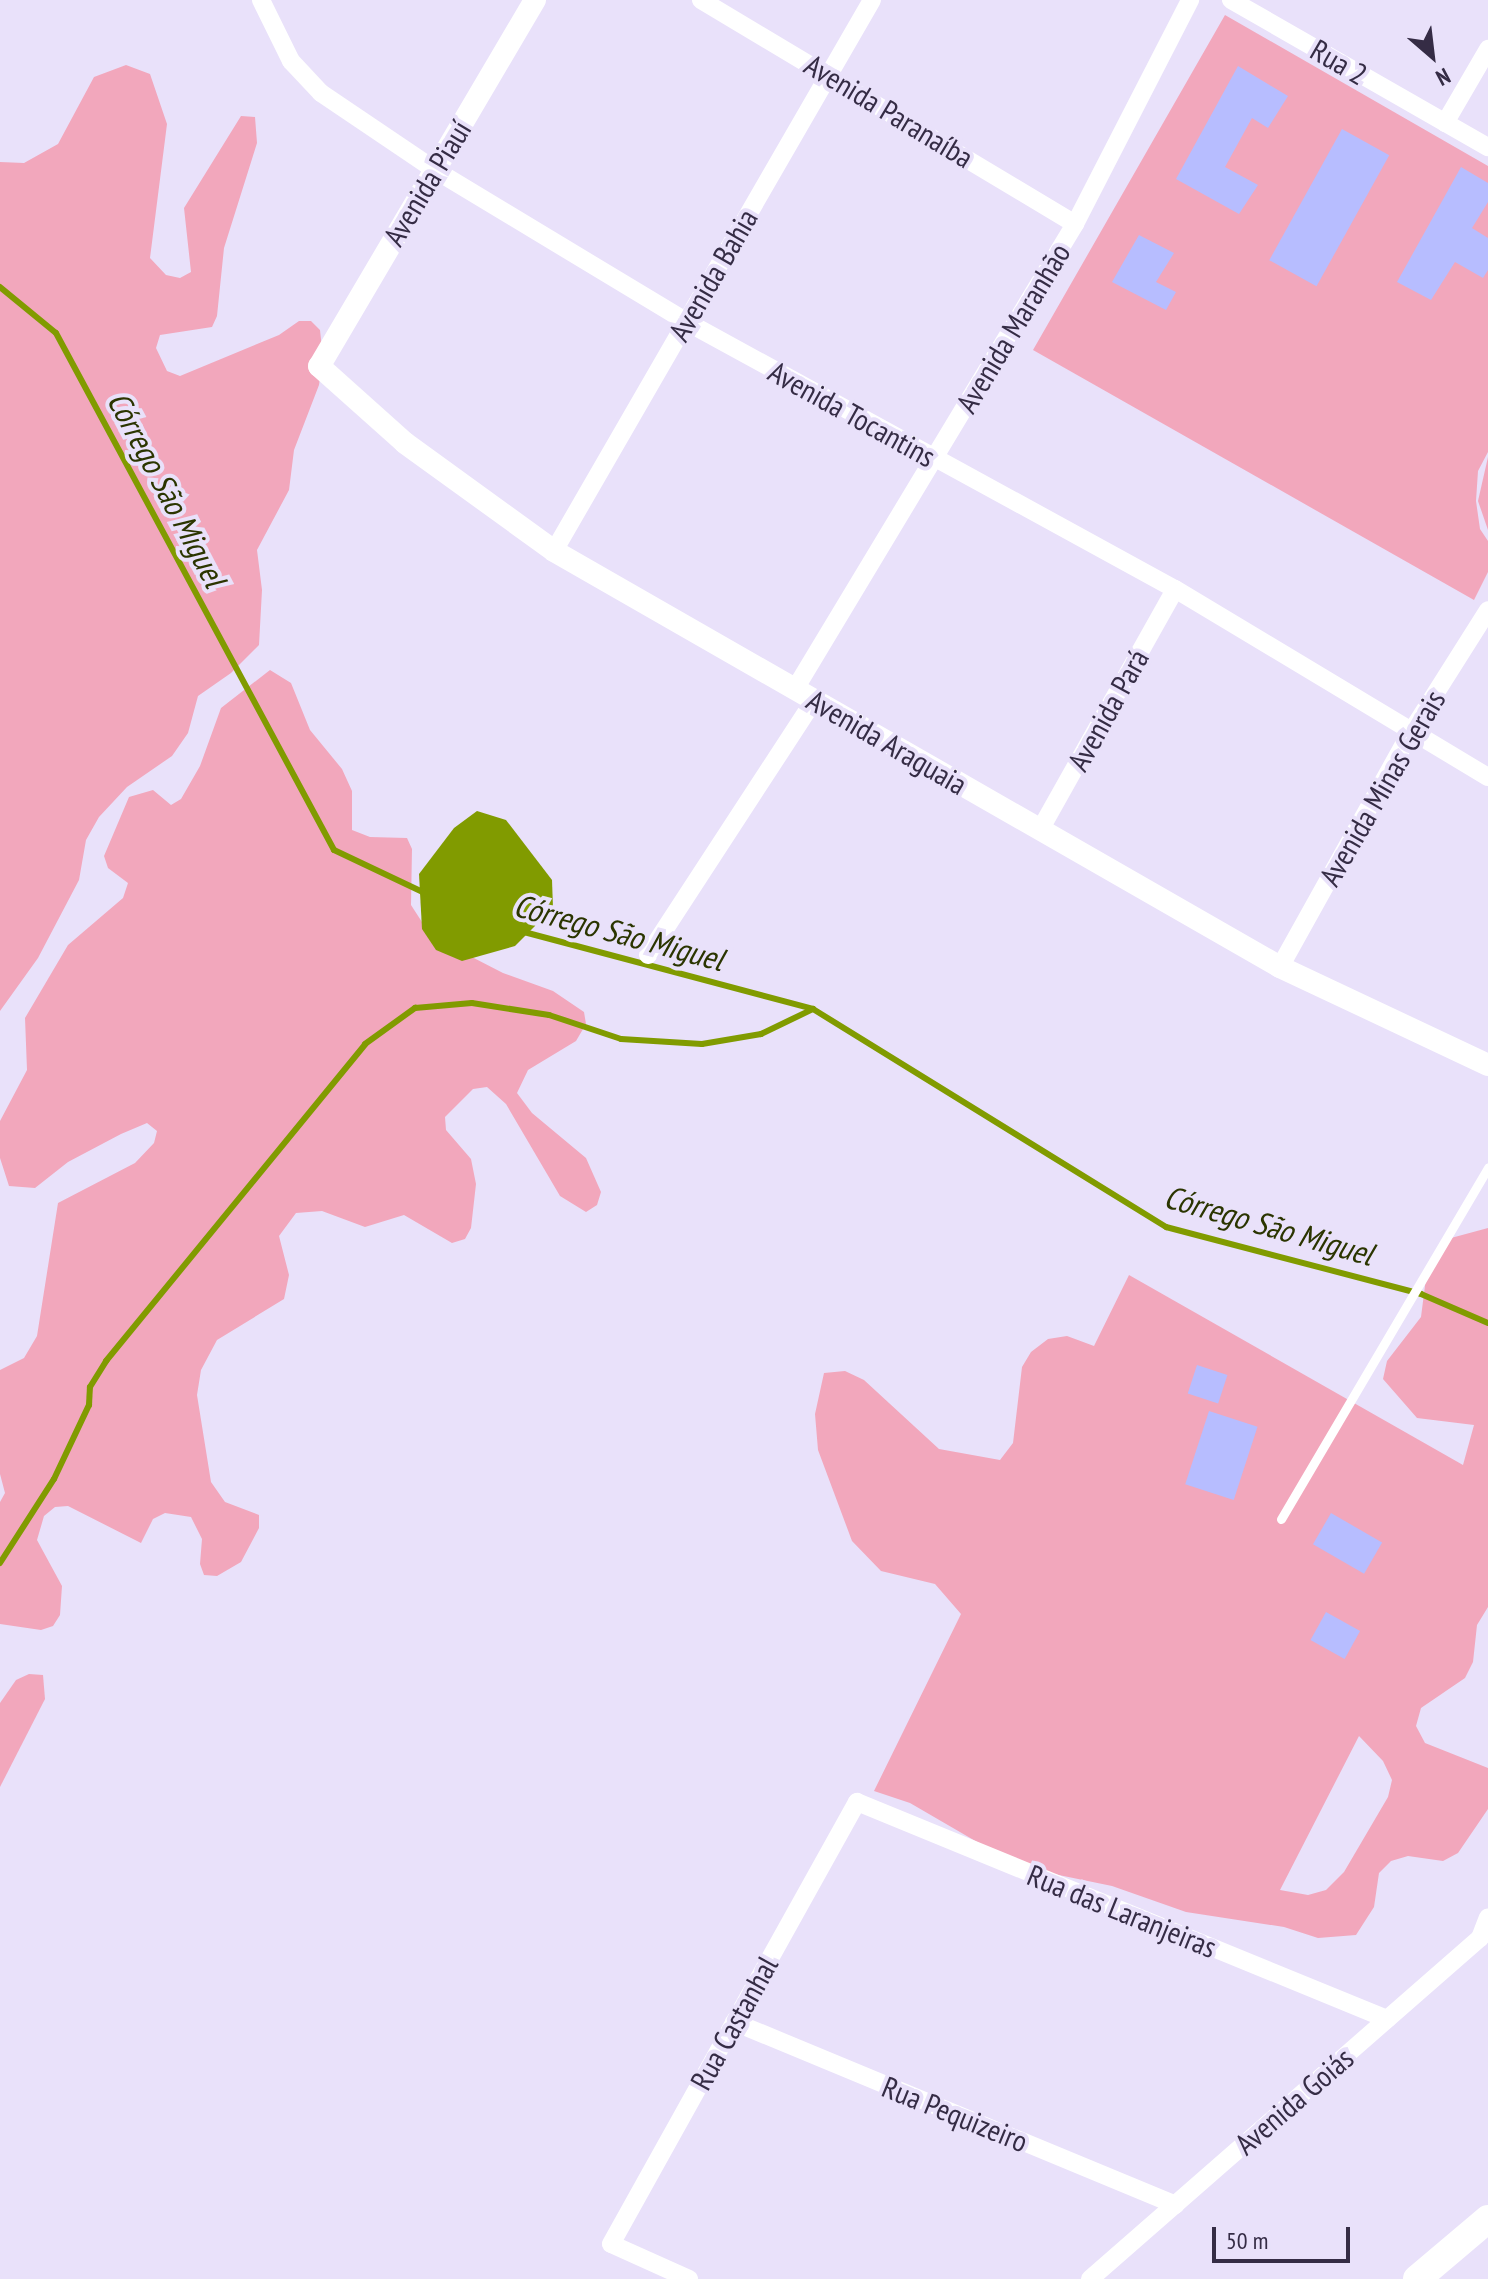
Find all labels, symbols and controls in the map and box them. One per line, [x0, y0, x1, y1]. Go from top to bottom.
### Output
north arrow [1392, 16, 1472, 96]
street label: Rua 2 [1304, 32, 1374, 92]
street label: Avenida Paranaíba [798, 47, 980, 175]
text: N [1431, 62, 1455, 92]
street label: Avenida Piauí [376, 114, 478, 252]
street label: Avenida Bahia [661, 203, 765, 347]
street label: Avenida Maranhão [948, 237, 1078, 419]
street label: Avenida Tocantins [762, 353, 942, 475]
water label: Córrego São Miguel [100, 385, 234, 593]
street label: Avenida Pará [1060, 643, 1156, 777]
street label: Avenida Araguaia [800, 682, 974, 802]
street label: Avenida Minas Gerais [1312, 684, 1452, 892]
water label: Córrego São Miguel [510, 886, 728, 978]
water label: Córrego São Miguel [1160, 1177, 1378, 1273]
street label: Rua das Laranjeiras [1022, 1857, 1222, 1965]
street label: Rua Castanhal [683, 1950, 785, 2096]
street label: Avenida Goiás [1228, 2040, 1360, 2162]
street label: Rua Pequizeiro [877, 2069, 1033, 2159]
scale bar [1216, 2211, 1354, 2261]
text: 50 m [1226, 2225, 1268, 2256]

